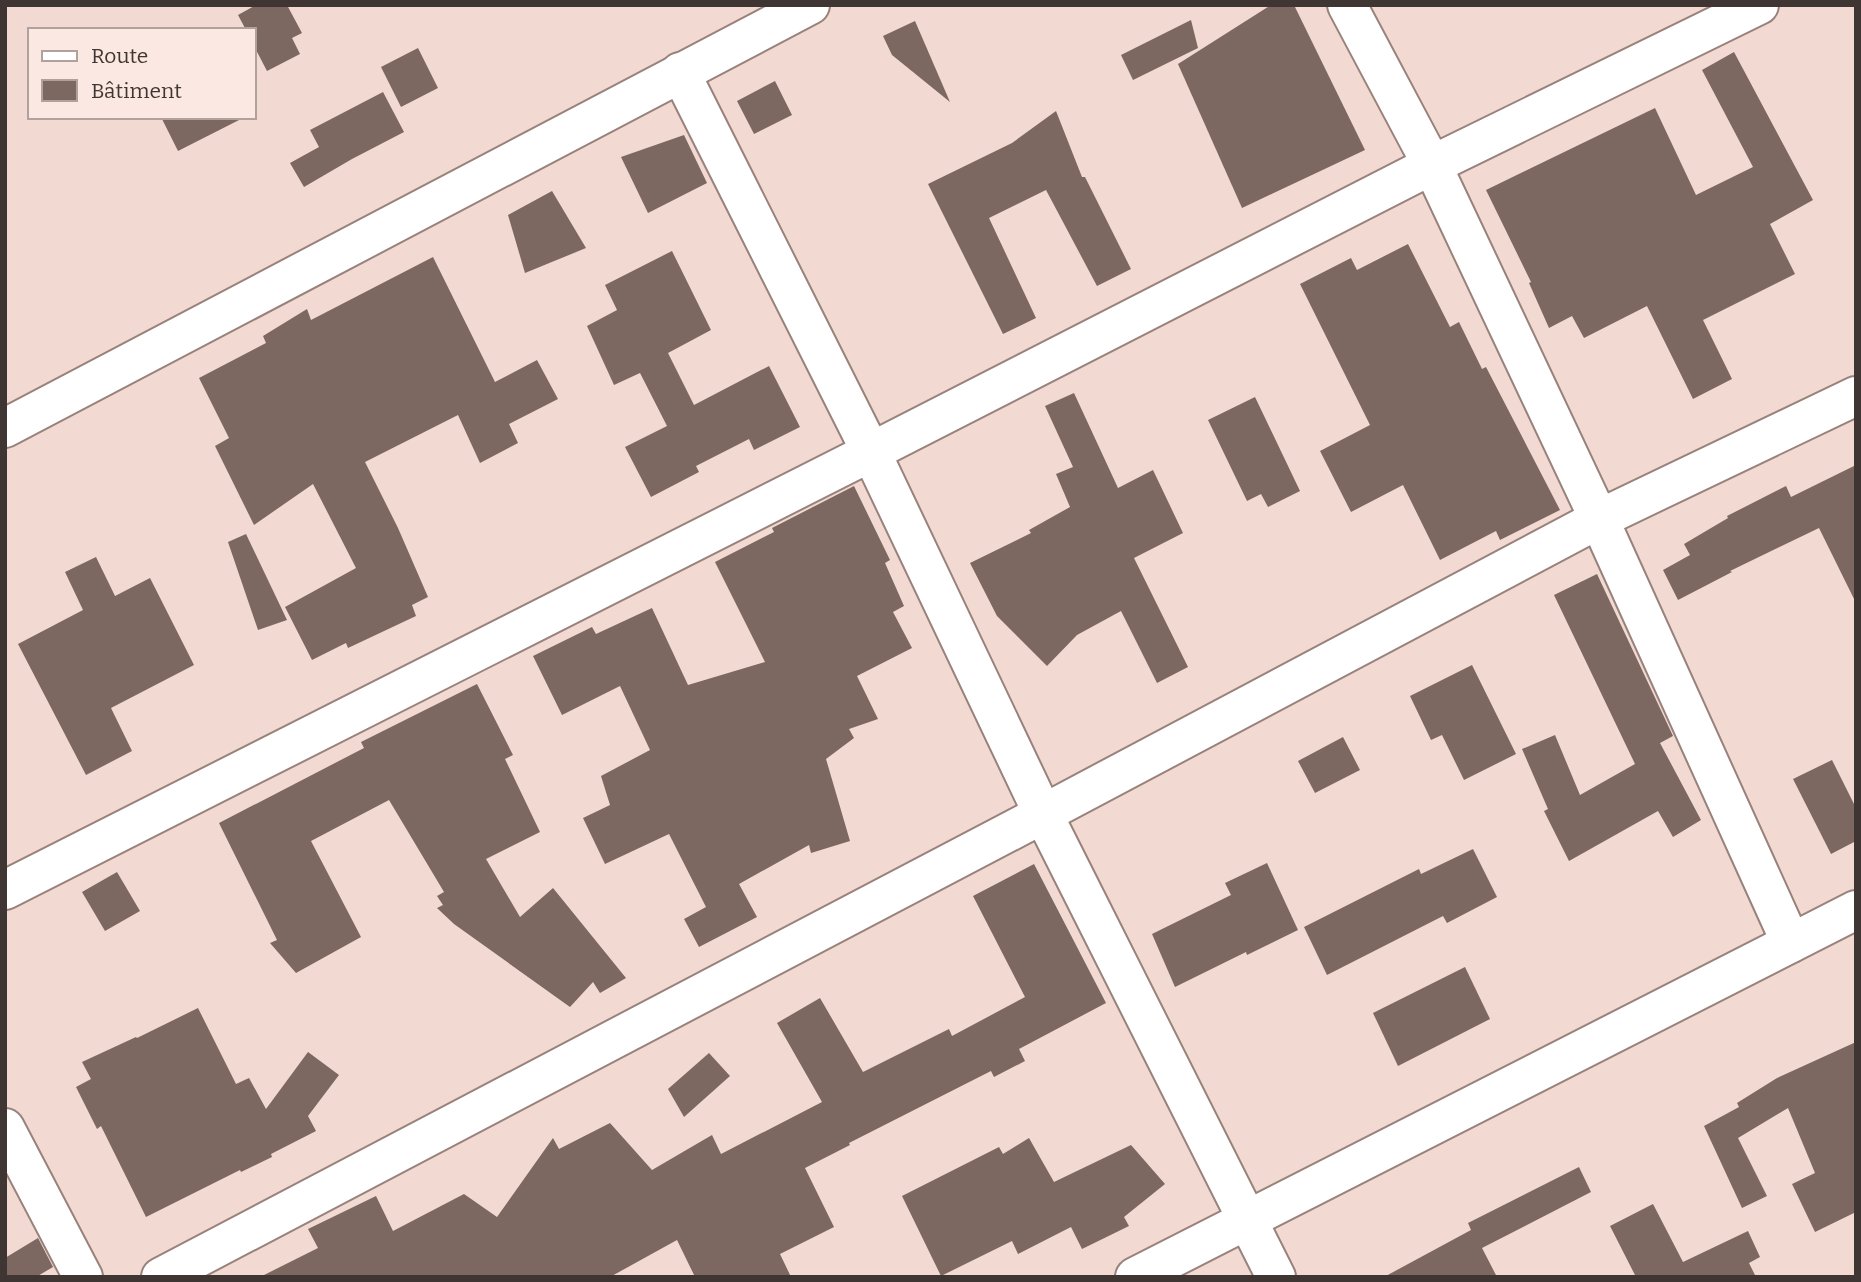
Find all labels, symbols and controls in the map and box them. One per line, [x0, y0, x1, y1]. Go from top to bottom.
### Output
legend [28, 28, 256, 119]
text: Route [91, 43, 148, 69]
text: Bâtiment [91, 78, 182, 104]

